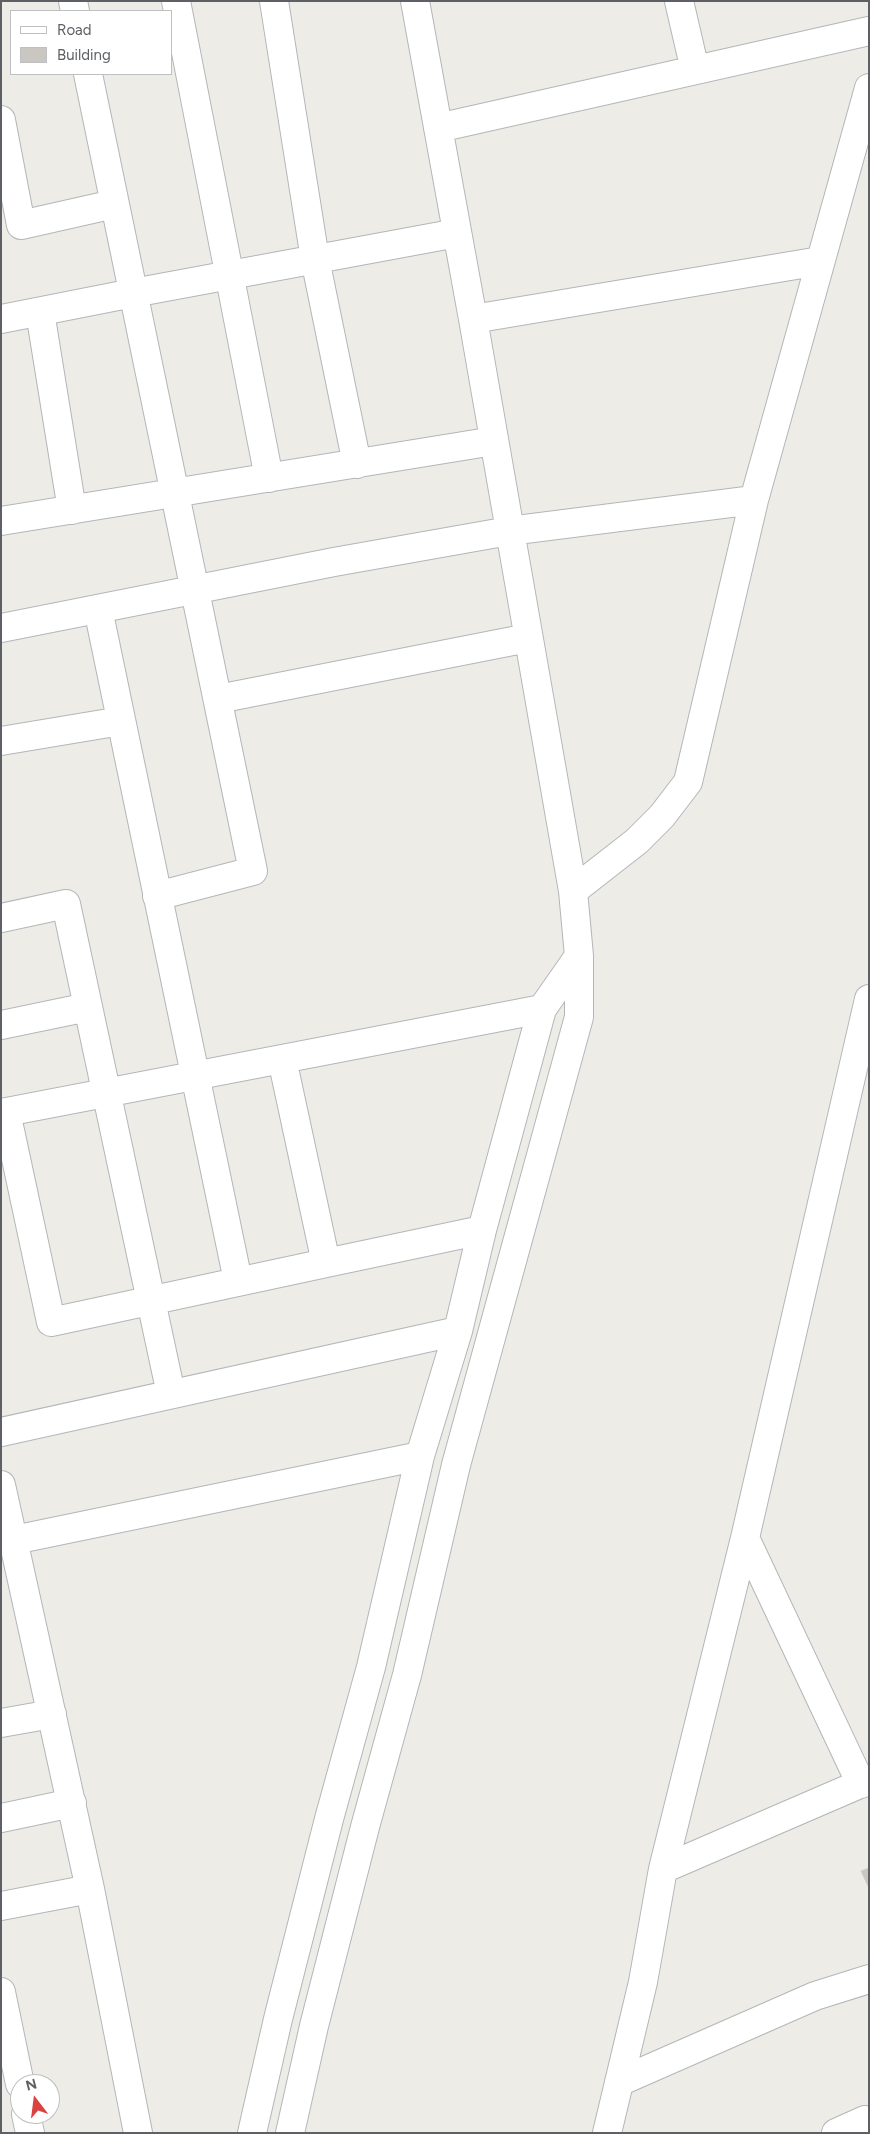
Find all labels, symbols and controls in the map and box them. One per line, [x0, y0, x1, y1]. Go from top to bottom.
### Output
legend [10, 10, 172, 75]
text: Road [57, 21, 92, 39]
text: Building [57, 46, 111, 64]
north arrow [10, 2074, 60, 2124]
text: N [24, 2075, 39, 2095]

